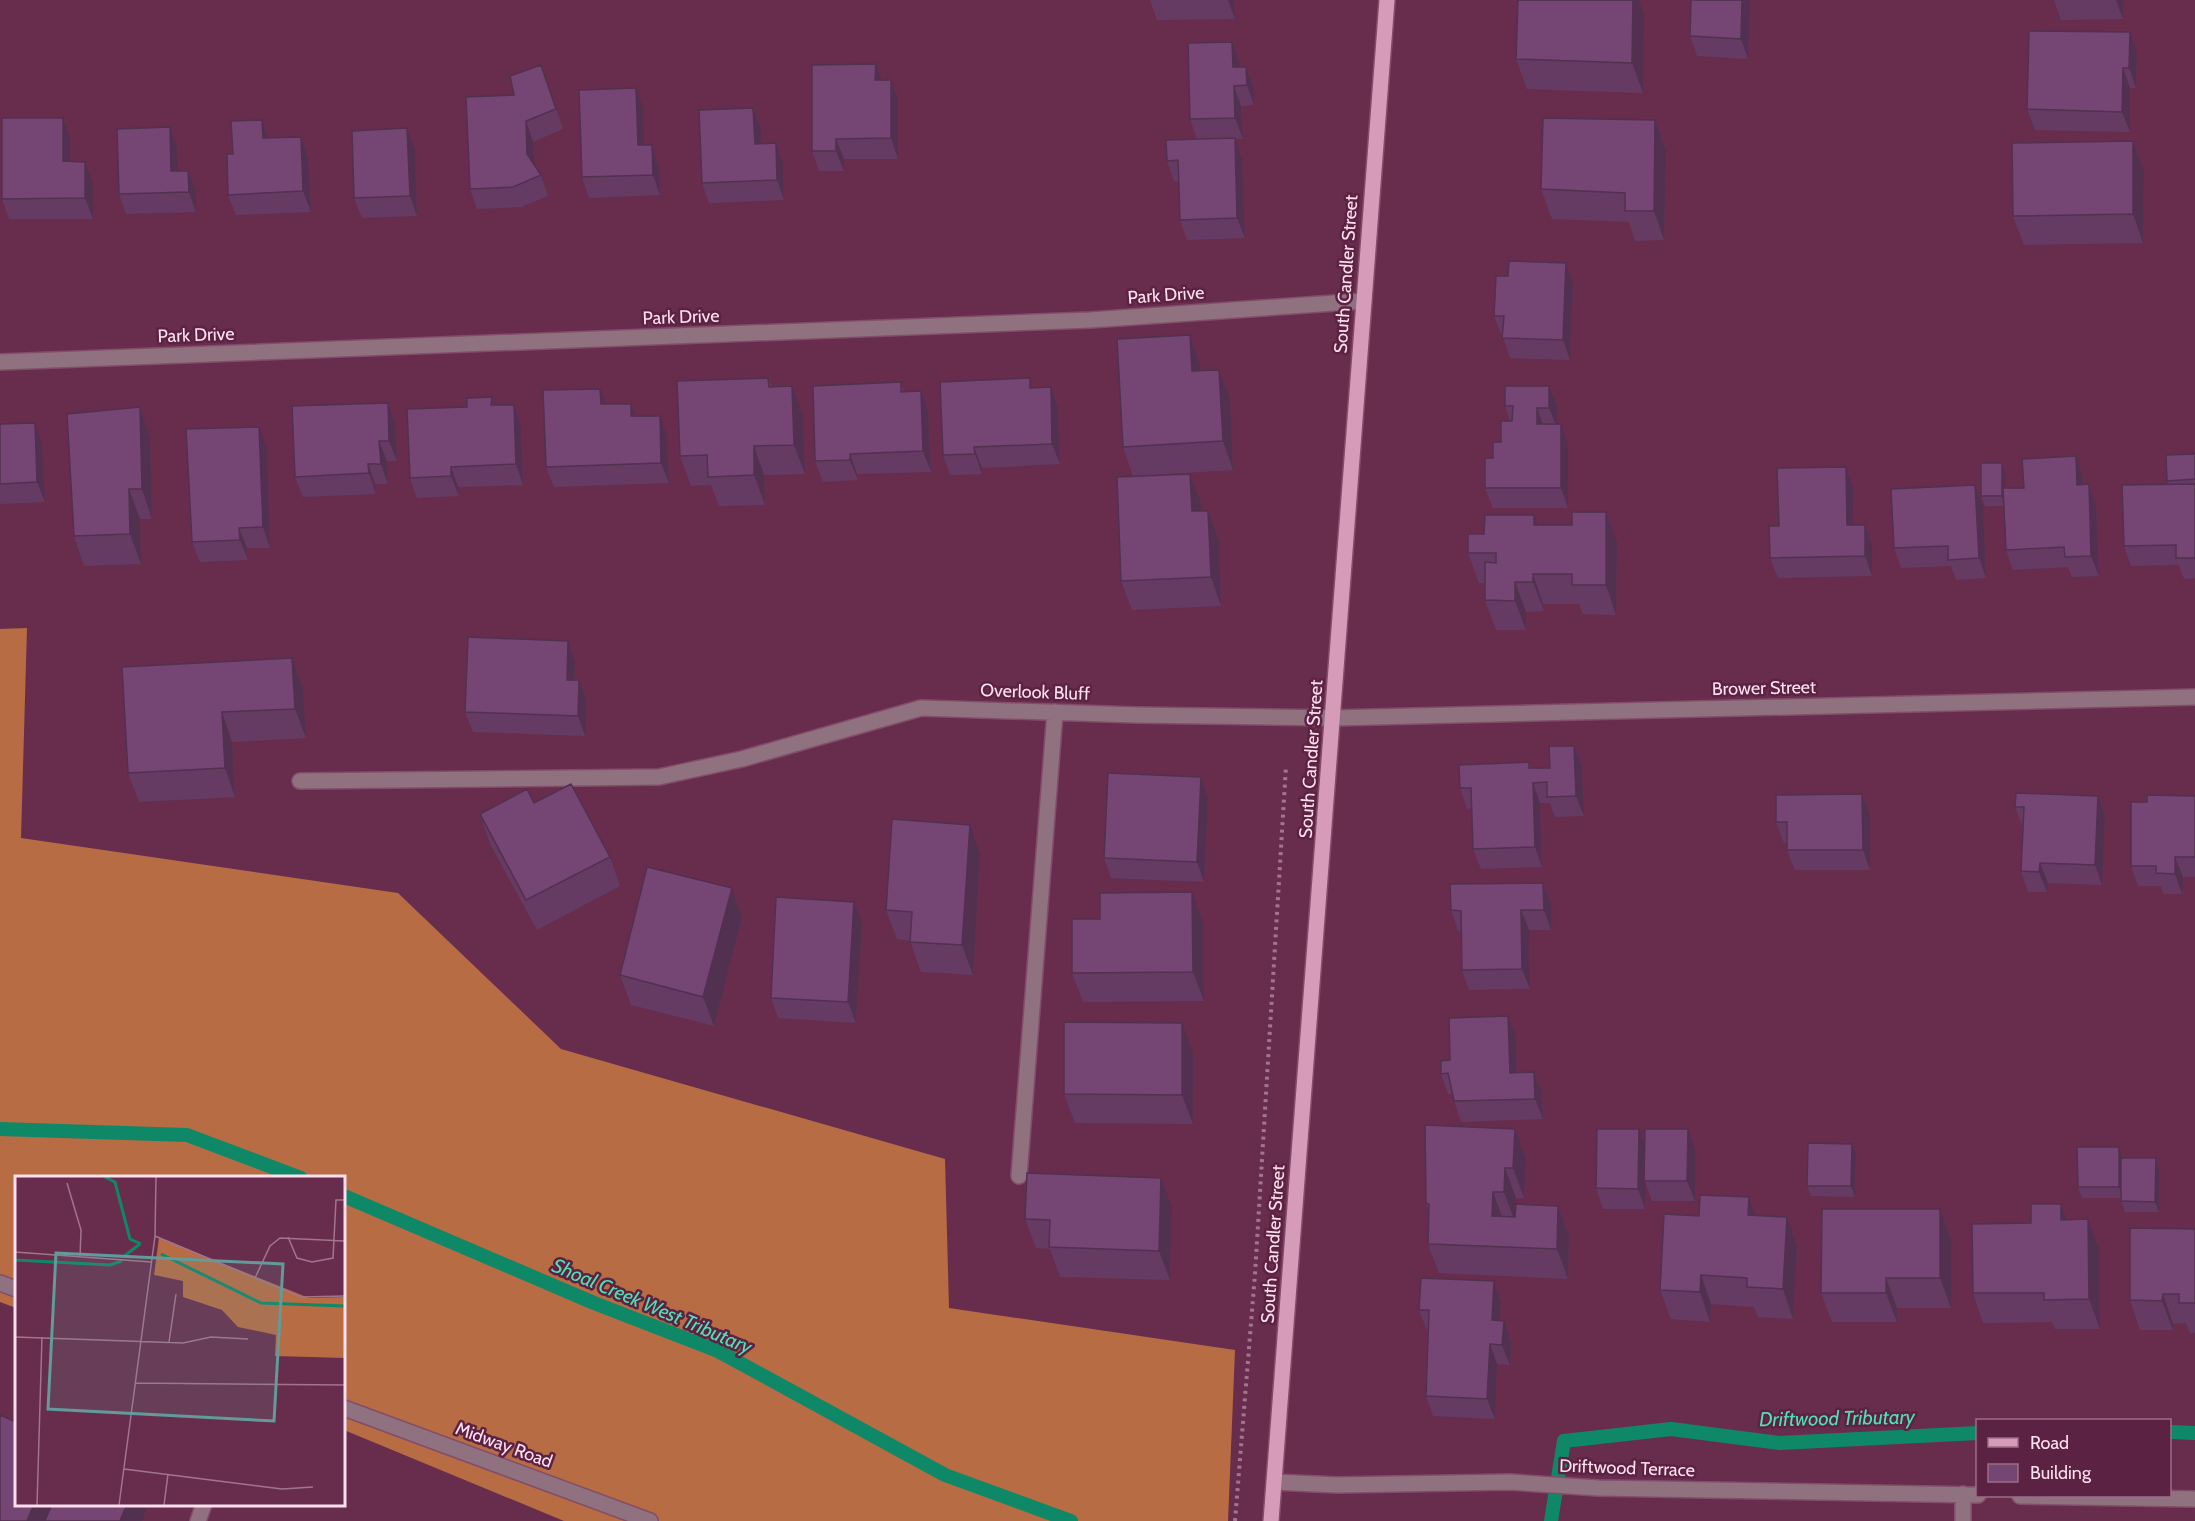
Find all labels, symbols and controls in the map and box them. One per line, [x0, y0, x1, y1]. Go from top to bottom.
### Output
street label: South Candler Street [1329, 194, 1363, 354]
street label: Park Drive [1127, 281, 1205, 309]
street label: Park Drive [642, 305, 720, 329]
street label: Park Drive [157, 323, 235, 347]
street label: Brower Street [1712, 676, 1816, 700]
street label: Overlook Bluff [980, 679, 1090, 705]
street label: South Candler Street [1294, 679, 1328, 839]
street label: South Candler Street [1256, 1164, 1290, 1324]
inset map [15, 1176, 345, 1506]
water label: Shoal Creek West Tributary [548, 1253, 756, 1359]
water label: Driftwood Tributary [1759, 1405, 1916, 1431]
street label: Midway Road [452, 1417, 556, 1473]
legend [1976, 1419, 2171, 1497]
text: Road [2030, 1432, 2069, 1454]
street label: Driftwood Terrace [1559, 1455, 1695, 1481]
text: Building [2030, 1462, 2092, 1484]

